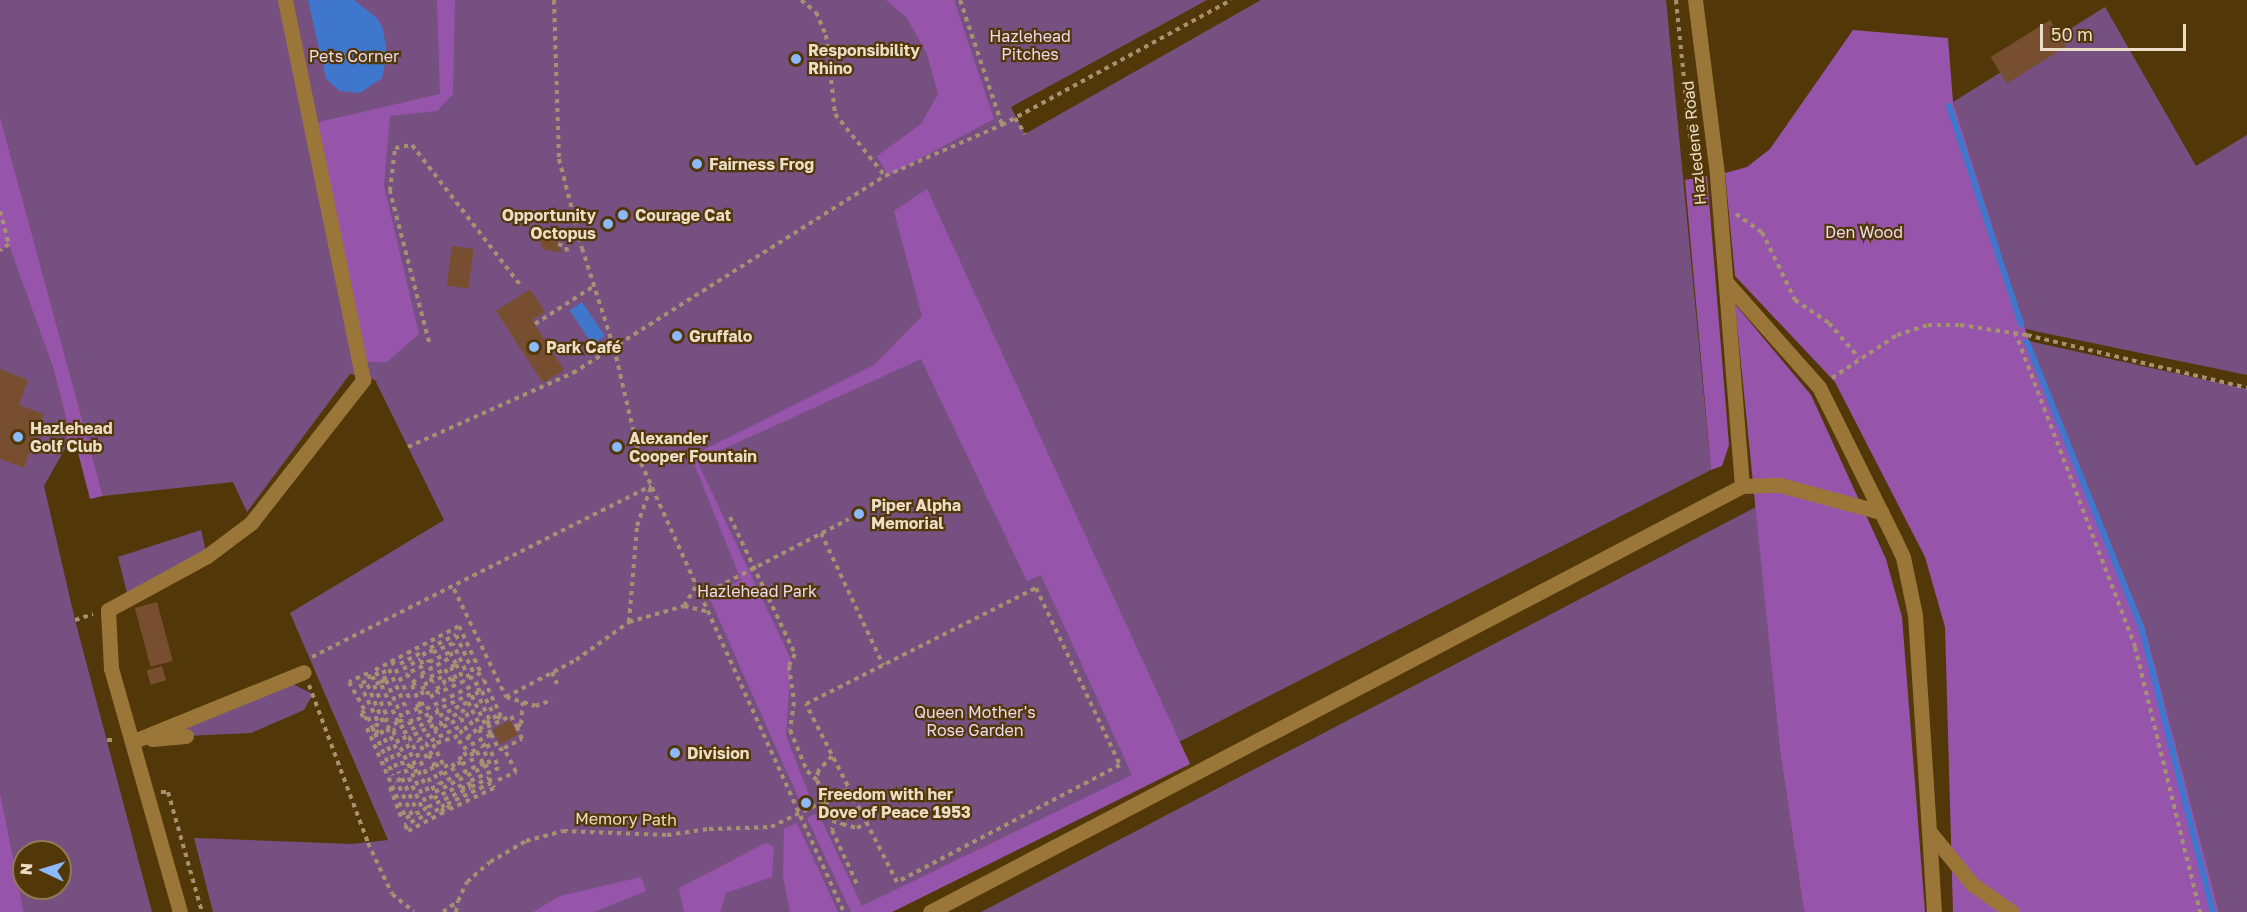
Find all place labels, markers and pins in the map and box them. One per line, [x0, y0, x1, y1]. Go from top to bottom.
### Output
place label: Responsibility Rhino [808, 40, 920, 78]
marker: Responsibility Rhino [789, 52, 803, 66]
place label: Fairness Frog [709, 154, 814, 174]
marker: Fairness Frog [690, 157, 704, 171]
place label: Opportunity Octopus [502, 205, 596, 243]
place label: Courage Cat [635, 205, 731, 225]
marker: Courage Cat [616, 208, 630, 222]
marker: Opportunity Octopus [601, 217, 615, 231]
place label: Gruffalo [689, 326, 752, 346]
marker: Gruffalo [670, 329, 684, 343]
place label: Park Café [546, 337, 621, 357]
marker: Park Café [527, 340, 541, 354]
place label: Hazlehead Golf Club [30, 418, 113, 456]
place label: Alexander Cooper Fountain [629, 428, 757, 466]
marker: Hazlehead Golf Club [11, 430, 25, 444]
marker: Alexander Cooper Fountain [610, 440, 624, 454]
place label: Piper Alpha Memorial [871, 495, 961, 533]
marker: Piper Alpha Memorial [852, 507, 866, 521]
place label: Division [687, 743, 749, 763]
marker: Division [668, 746, 682, 760]
place label: Freedom with her Dove of Peace 1953 [818, 784, 971, 822]
marker: Freedom with her Dove of Peace 1953 [799, 796, 813, 810]

